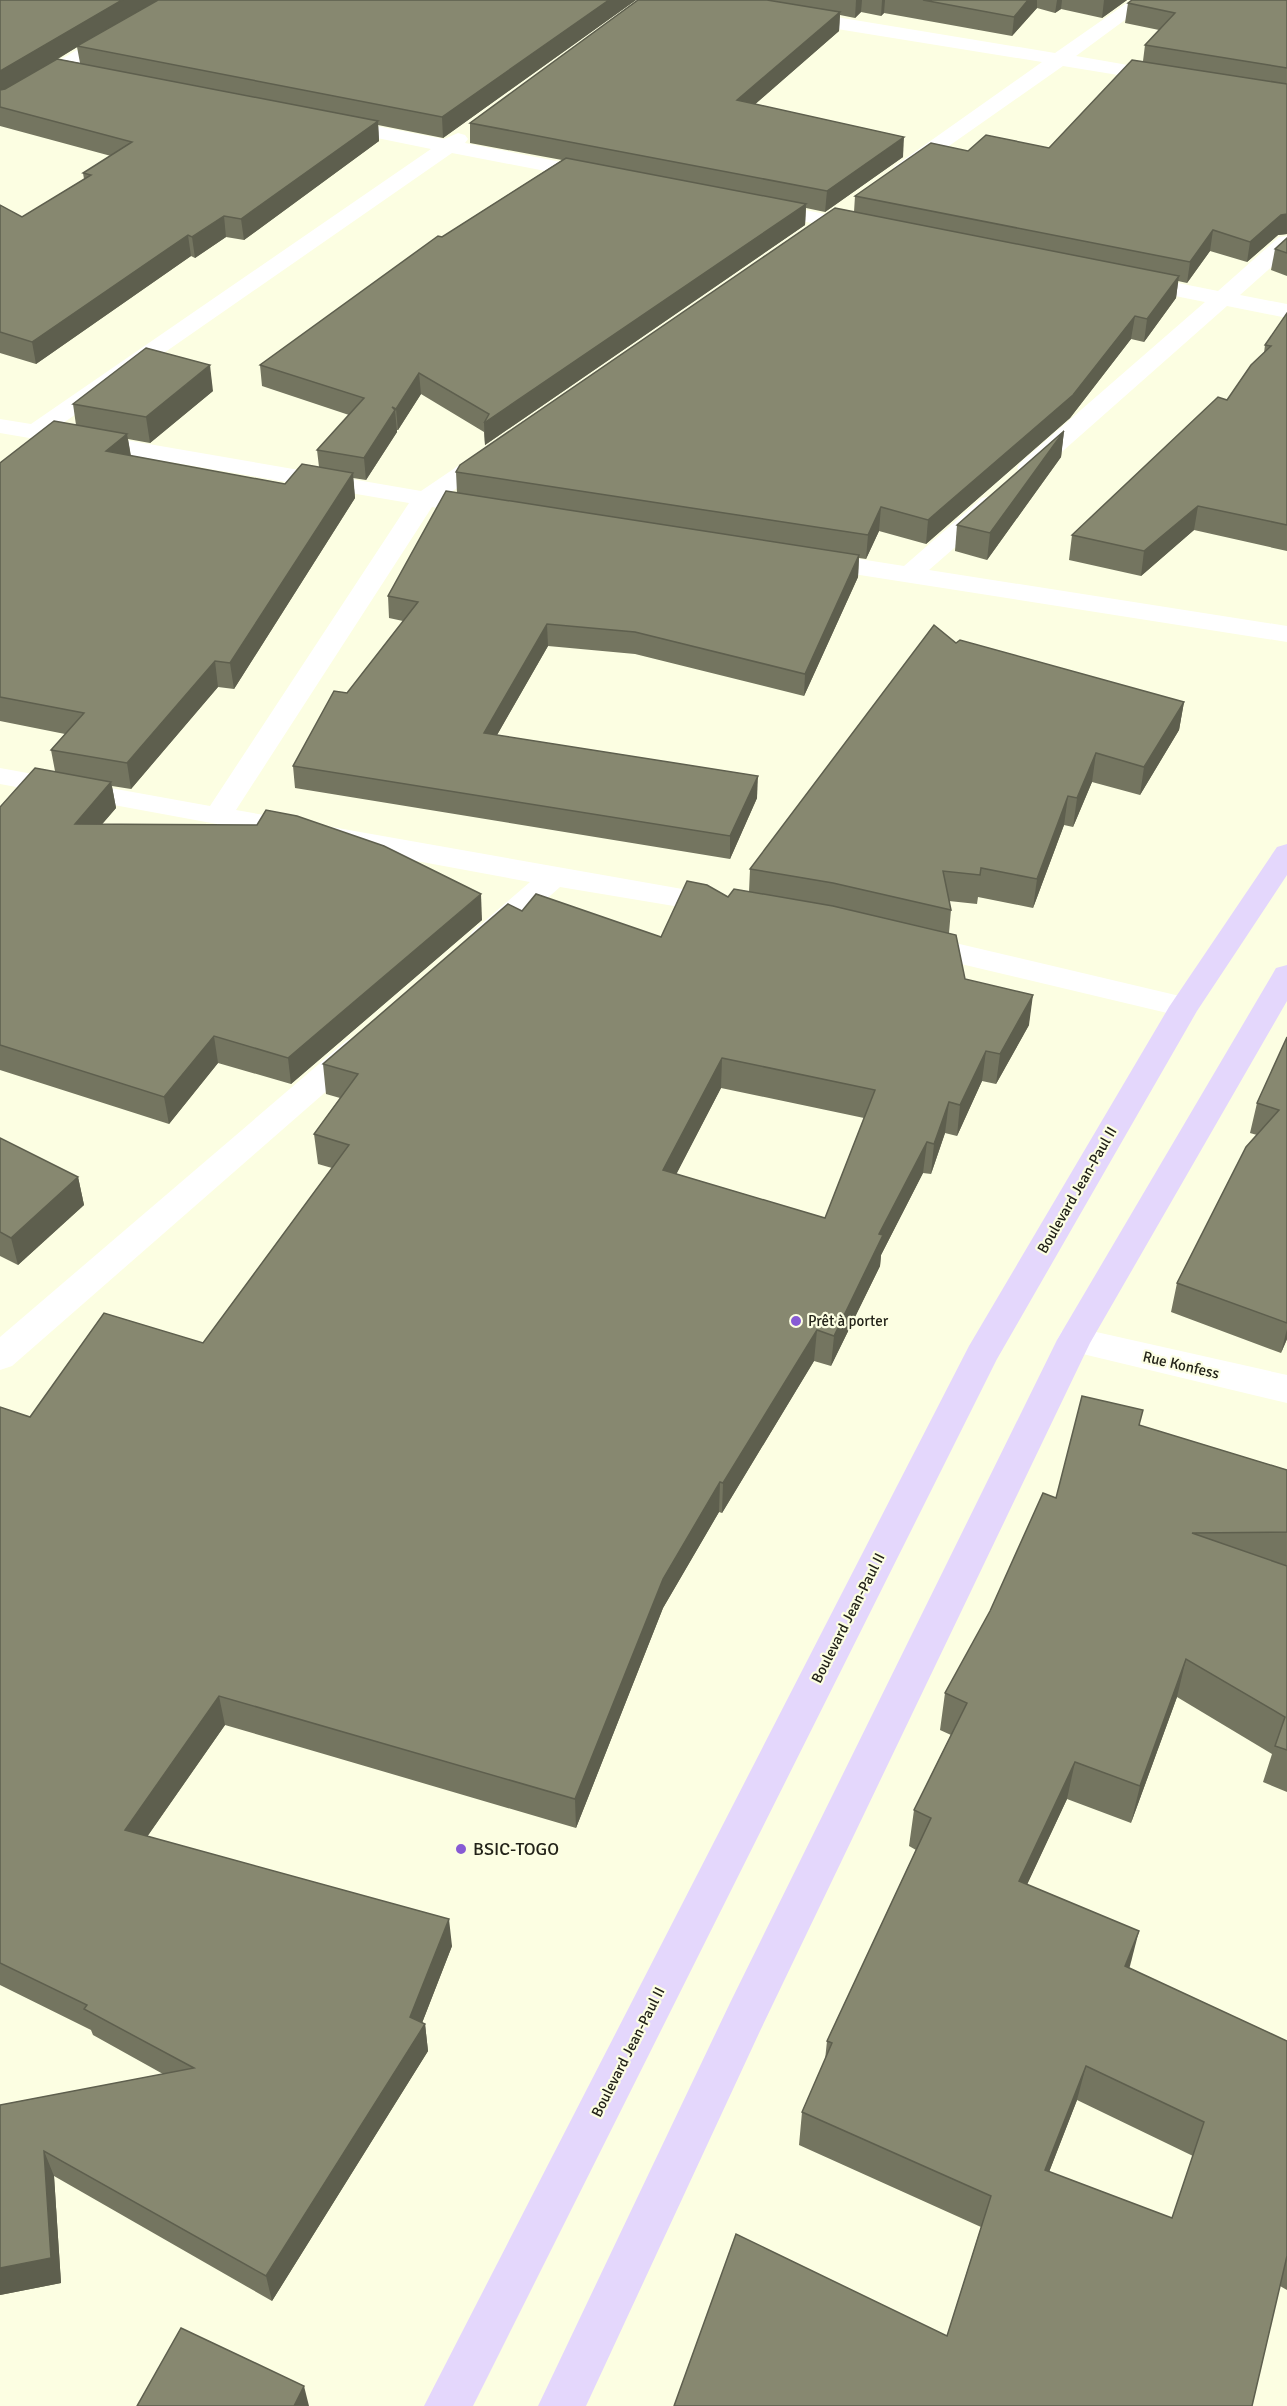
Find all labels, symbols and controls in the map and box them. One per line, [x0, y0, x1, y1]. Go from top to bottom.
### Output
street label: Boulevard Jean-Paul II [1033, 1123, 1121, 1257]
place label: Prêt à porter [808, 1312, 889, 1330]
marker: Prêt à porter [789, 1314, 803, 1328]
street label: Rue Konfess [1141, 1347, 1221, 1383]
street label: Boulevard Jean-Paul II [807, 1550, 889, 1686]
place label: BSIC-TOGO [473, 1838, 559, 1860]
marker: BSIC-TOGO [454, 1842, 468, 1856]
street label: Boulevard Jean-Paul II [587, 1984, 669, 2120]

